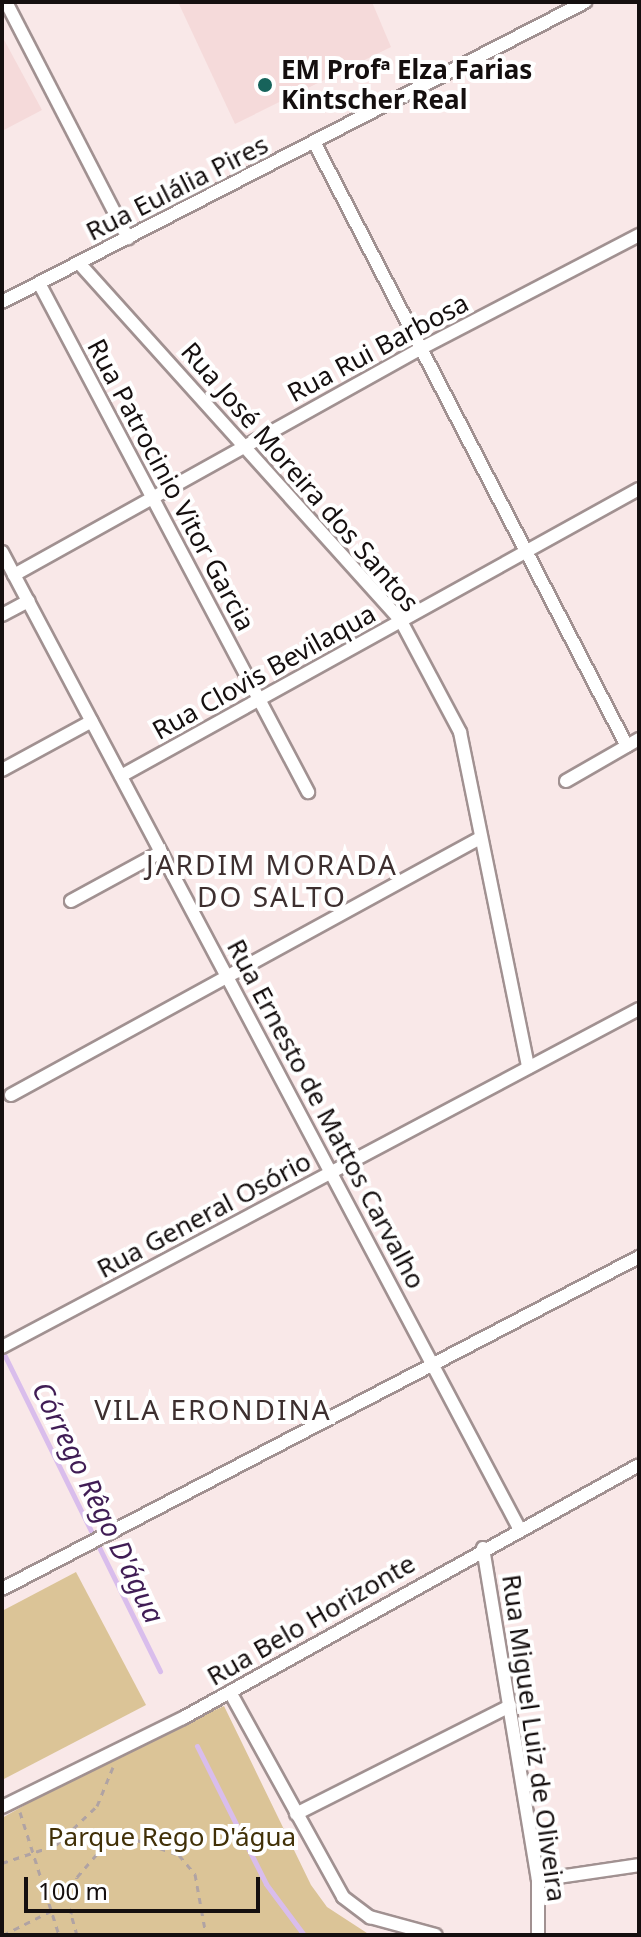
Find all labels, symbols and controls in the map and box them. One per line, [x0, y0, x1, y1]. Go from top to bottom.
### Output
place label: EM Profª Elza Farias Kintscher Real [281, 54, 532, 116]
marker: EM Profª Elza Farias Kintscher Real [256, 76, 274, 94]
street label: Rua Eulália Pires [81, 129, 273, 247]
street label: Rua Rui Barbosa [282, 287, 474, 409]
street label: Rua Patrocinio Vitor Garcia [81, 334, 261, 636]
street label: Rua José Moreira dos Santos [175, 336, 425, 618]
street label: Rua Clovis Bevilaqua [147, 598, 381, 746]
district label: JARDIM MORADA DO SALTO [146, 847, 398, 913]
street label: Rua Ernesto de Mattos Carvalho [220, 934, 432, 1294]
street label: Rua General Osório [92, 1145, 316, 1285]
water label: Córrego Rêgo D'água [26, 1376, 172, 1628]
district label: VILA ERONDINA [94, 1392, 332, 1426]
street label: Rua Belo Horizonte [202, 1548, 420, 1692]
street label: Rua Miguel Luiz de Oliveira [496, 1572, 572, 1904]
park label: Parque Rego D'água [48, 1821, 296, 1853]
scale bar [28, 1861, 264, 1911]
text: 100 m [38, 1874, 108, 1907]

